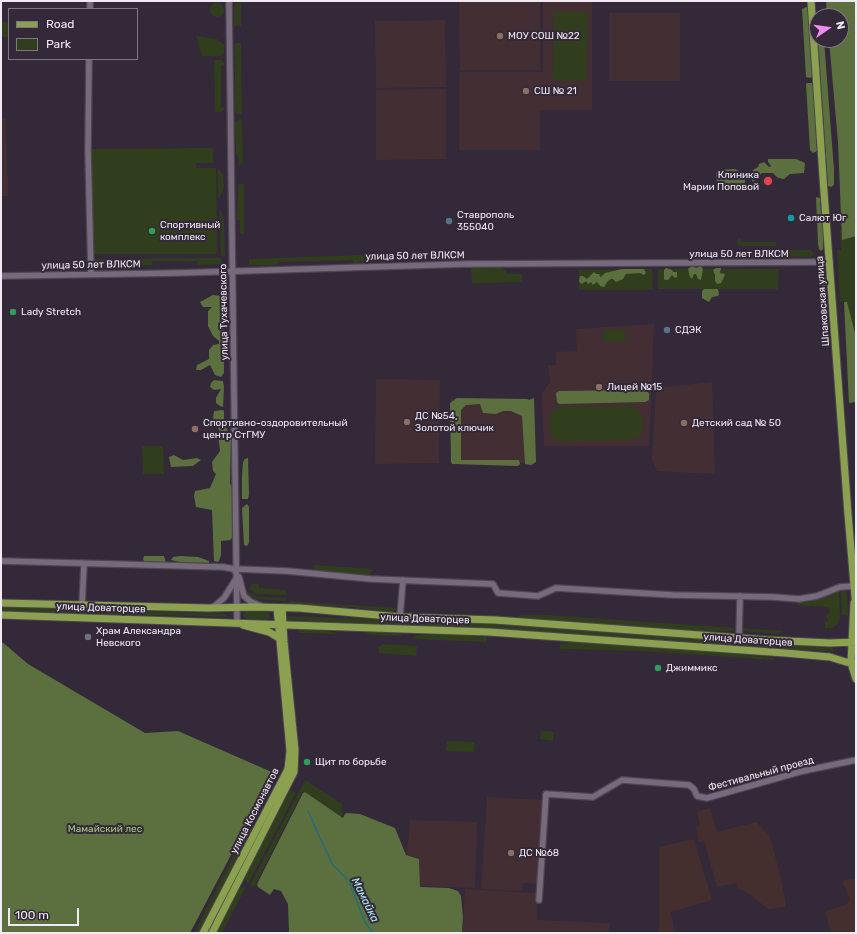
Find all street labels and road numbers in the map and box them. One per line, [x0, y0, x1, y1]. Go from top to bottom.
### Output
street label: улица 50 лет ВЛКСМ [689, 248, 789, 260]
street label: улица 50 лет ВЛКСМ [365, 249, 465, 263]
street label: Шпаковская улица [814, 255, 832, 347]
street label: улица 50 лет ВЛКСМ [41, 258, 141, 272]
street label: улица Тухачевского [217, 264, 231, 360]
street label: улица Доваторцев [56, 600, 146, 616]
street label: улица Доваторцев [380, 611, 470, 627]
street label: улица Доваторцев [703, 631, 793, 649]
street label: Фестивальный проезд [707, 754, 815, 794]
street label: улица Космонавтов [228, 766, 282, 856]

